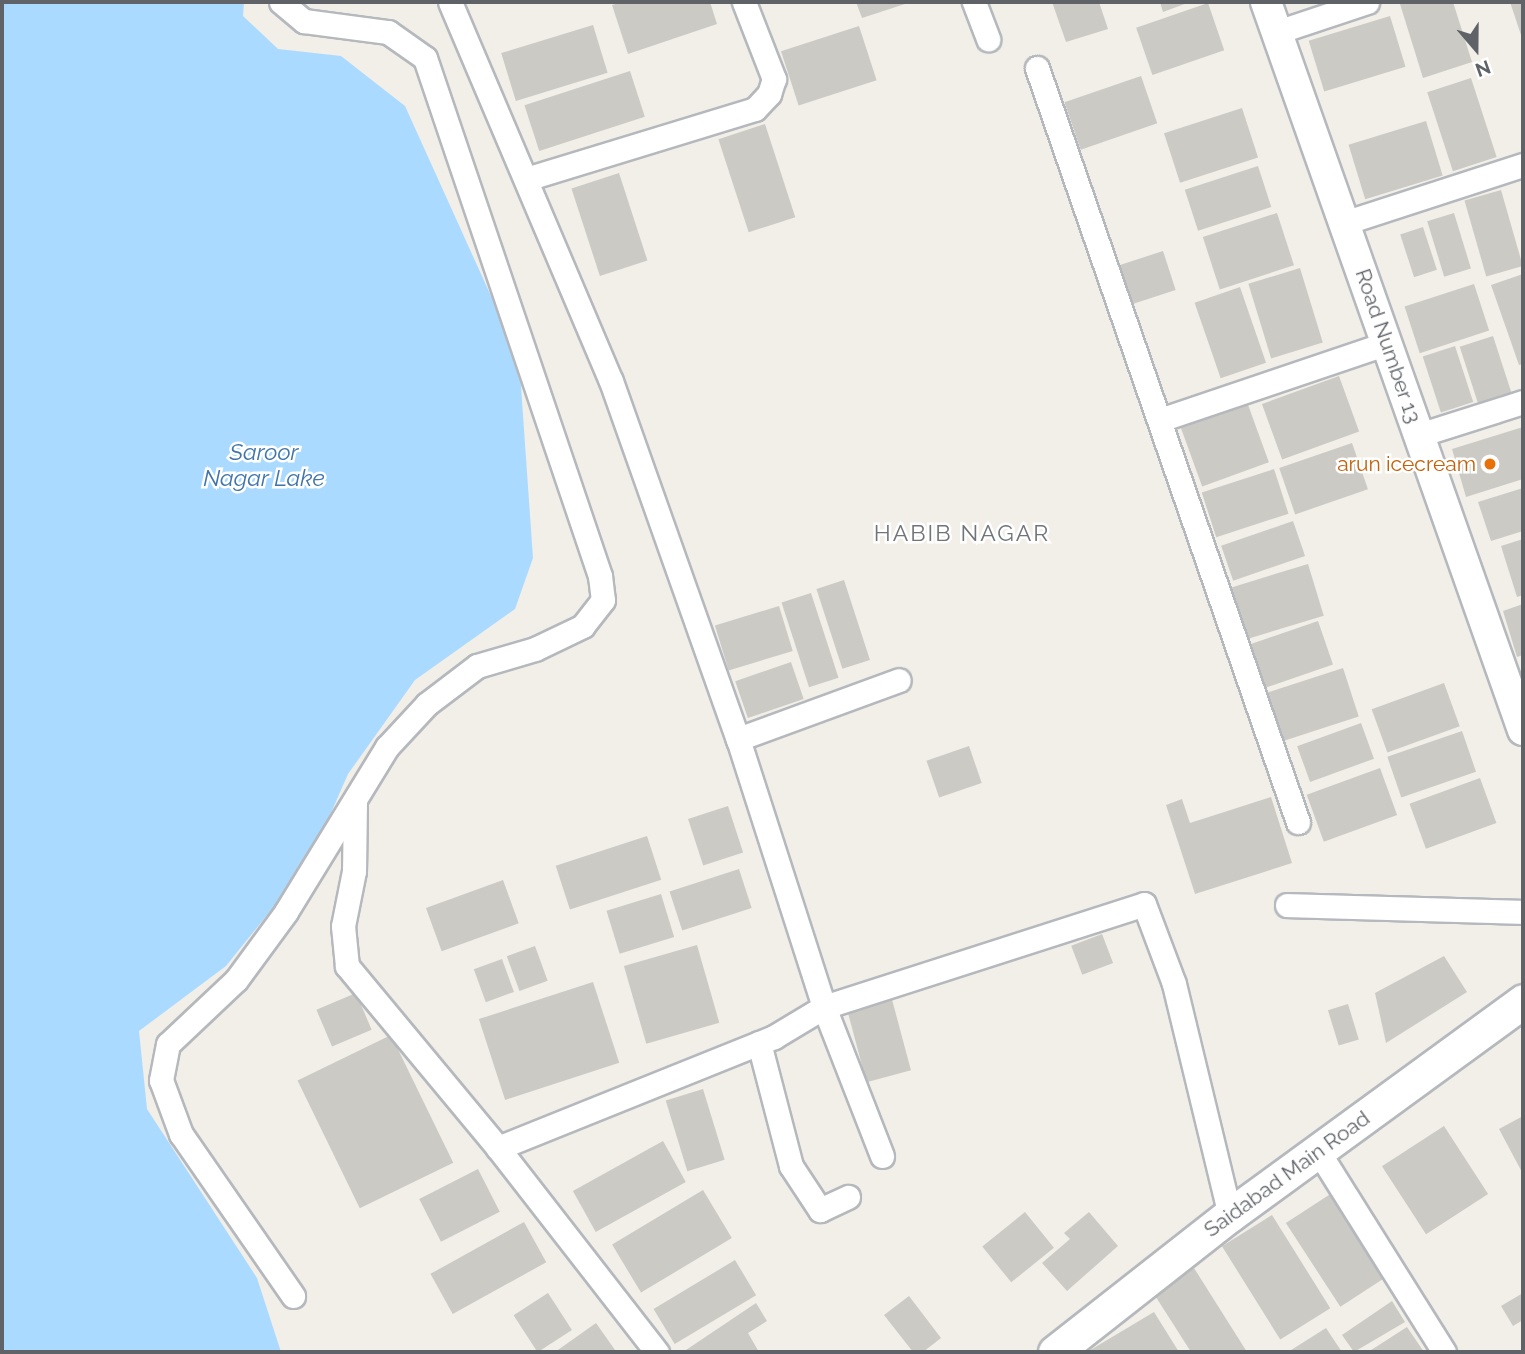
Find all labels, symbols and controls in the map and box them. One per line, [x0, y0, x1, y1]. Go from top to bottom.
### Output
north arrow [1441, 14, 1511, 84]
text: N [1473, 56, 1494, 82]
street label: Road Number 13 [1350, 265, 1426, 427]
water label: Saroor Nagar Lake [203, 438, 325, 492]
place label: arun icecream [1337, 451, 1476, 477]
marker: arun icecream [1482, 456, 1498, 472]
district label: HABIB NAGAR [875, 519, 1049, 547]
street label: Saidabad Main Road [1199, 1105, 1375, 1243]

